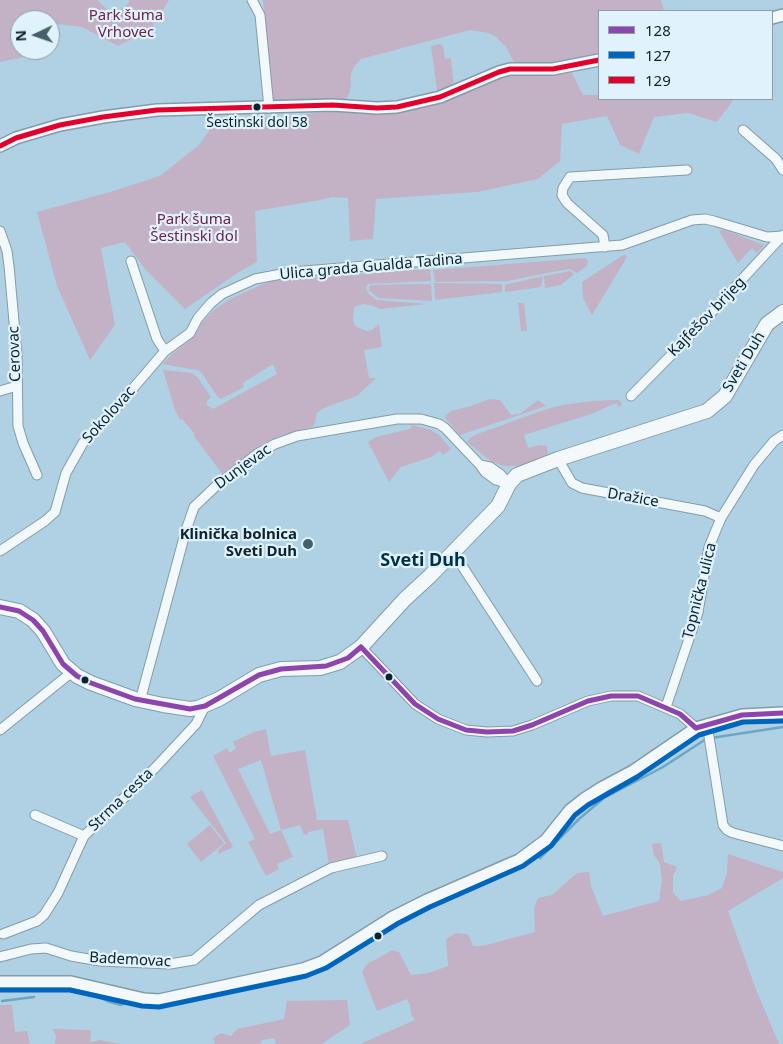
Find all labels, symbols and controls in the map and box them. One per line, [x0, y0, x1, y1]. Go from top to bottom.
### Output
park label: Park šuma Vrhovec [89, 7, 163, 42]
north arrow [10, 10, 60, 60]
legend [598, 10, 773, 100]
text: 128 [645, 20, 671, 40]
text: N [11, 30, 30, 42]
text: 127 [645, 45, 671, 65]
text: 129 [645, 70, 671, 90]
marker: Šestinski dol 58 [252, 102, 262, 112]
place label: Šestinski dol 58 [206, 115, 308, 131]
park label: Park šuma Šestinski dol [150, 211, 238, 246]
street label: Ulica grada Gualda Tadina [279, 250, 463, 284]
street label: Kajfešov brijeg [665, 274, 749, 360]
street label: Cerovac [5, 326, 25, 382]
street label: Sveti Duh [719, 329, 769, 395]
street label: Sokolovac [79, 383, 139, 447]
street label: Dunjevac [212, 441, 274, 493]
street label: Dražice [606, 485, 660, 511]
place label: Klinička bolnica Sveti Duh [180, 526, 297, 561]
marker: Klinička bolnica Sveti Duh [301, 537, 315, 551]
street label: Topnička ulica [679, 541, 721, 641]
district label: Sveti Duh [380, 550, 466, 572]
unlabelled marker [384, 672, 394, 682]
unlabelled marker [80, 675, 90, 685]
street label: Strma cesta [85, 765, 157, 835]
unlabelled marker [373, 931, 383, 941]
street label: Bademovac [89, 949, 171, 971]

